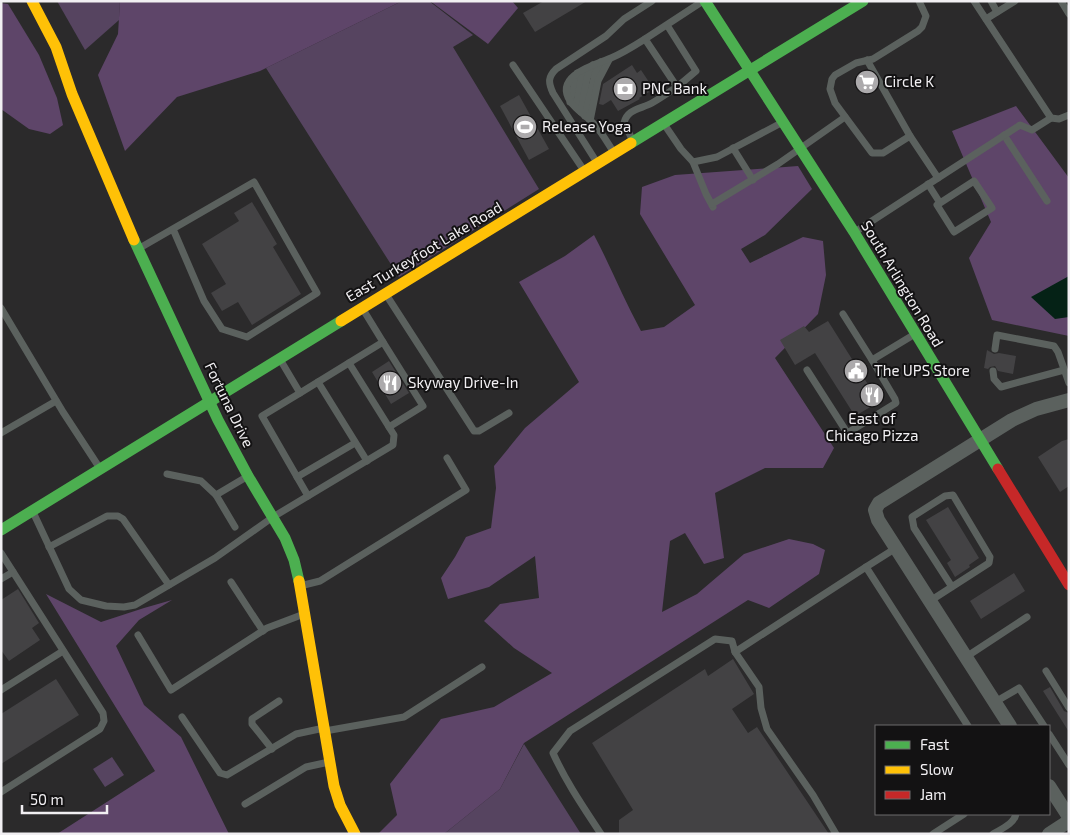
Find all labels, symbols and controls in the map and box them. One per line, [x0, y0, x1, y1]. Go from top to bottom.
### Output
supermarket icon: Circle K [854, 69, 880, 95]
place label: Circle K [884, 72, 934, 90]
bank icon: PNC Bank [612, 76, 638, 102]
place label: PNC Bank [642, 79, 708, 97]
sports icon: Release Yoga [512, 114, 538, 140]
place label: Release Yoga [542, 117, 631, 135]
street label: East Turkeyfoot Lake Road [342, 197, 505, 305]
street label: South Arlington Road [858, 217, 948, 350]
public building icon: The UPS Store [843, 358, 869, 384]
street label: Fortuna Drive [202, 359, 258, 450]
place label: The UPS Store [874, 361, 970, 379]
restaurant icon: Skyway Drive-In [377, 370, 403, 396]
place label: Skyway Drive-In [408, 373, 518, 391]
restaurant icon: East of Chicago Pizza [859, 382, 885, 408]
place label: East of Chicago Pizza [826, 409, 918, 444]
legend [875, 725, 1050, 815]
text: Fast [920, 735, 950, 753]
text: Slow [920, 760, 954, 778]
scale bar [22, 782, 108, 814]
text: Jam [920, 785, 946, 803]
text: 50 m [30, 790, 64, 808]

